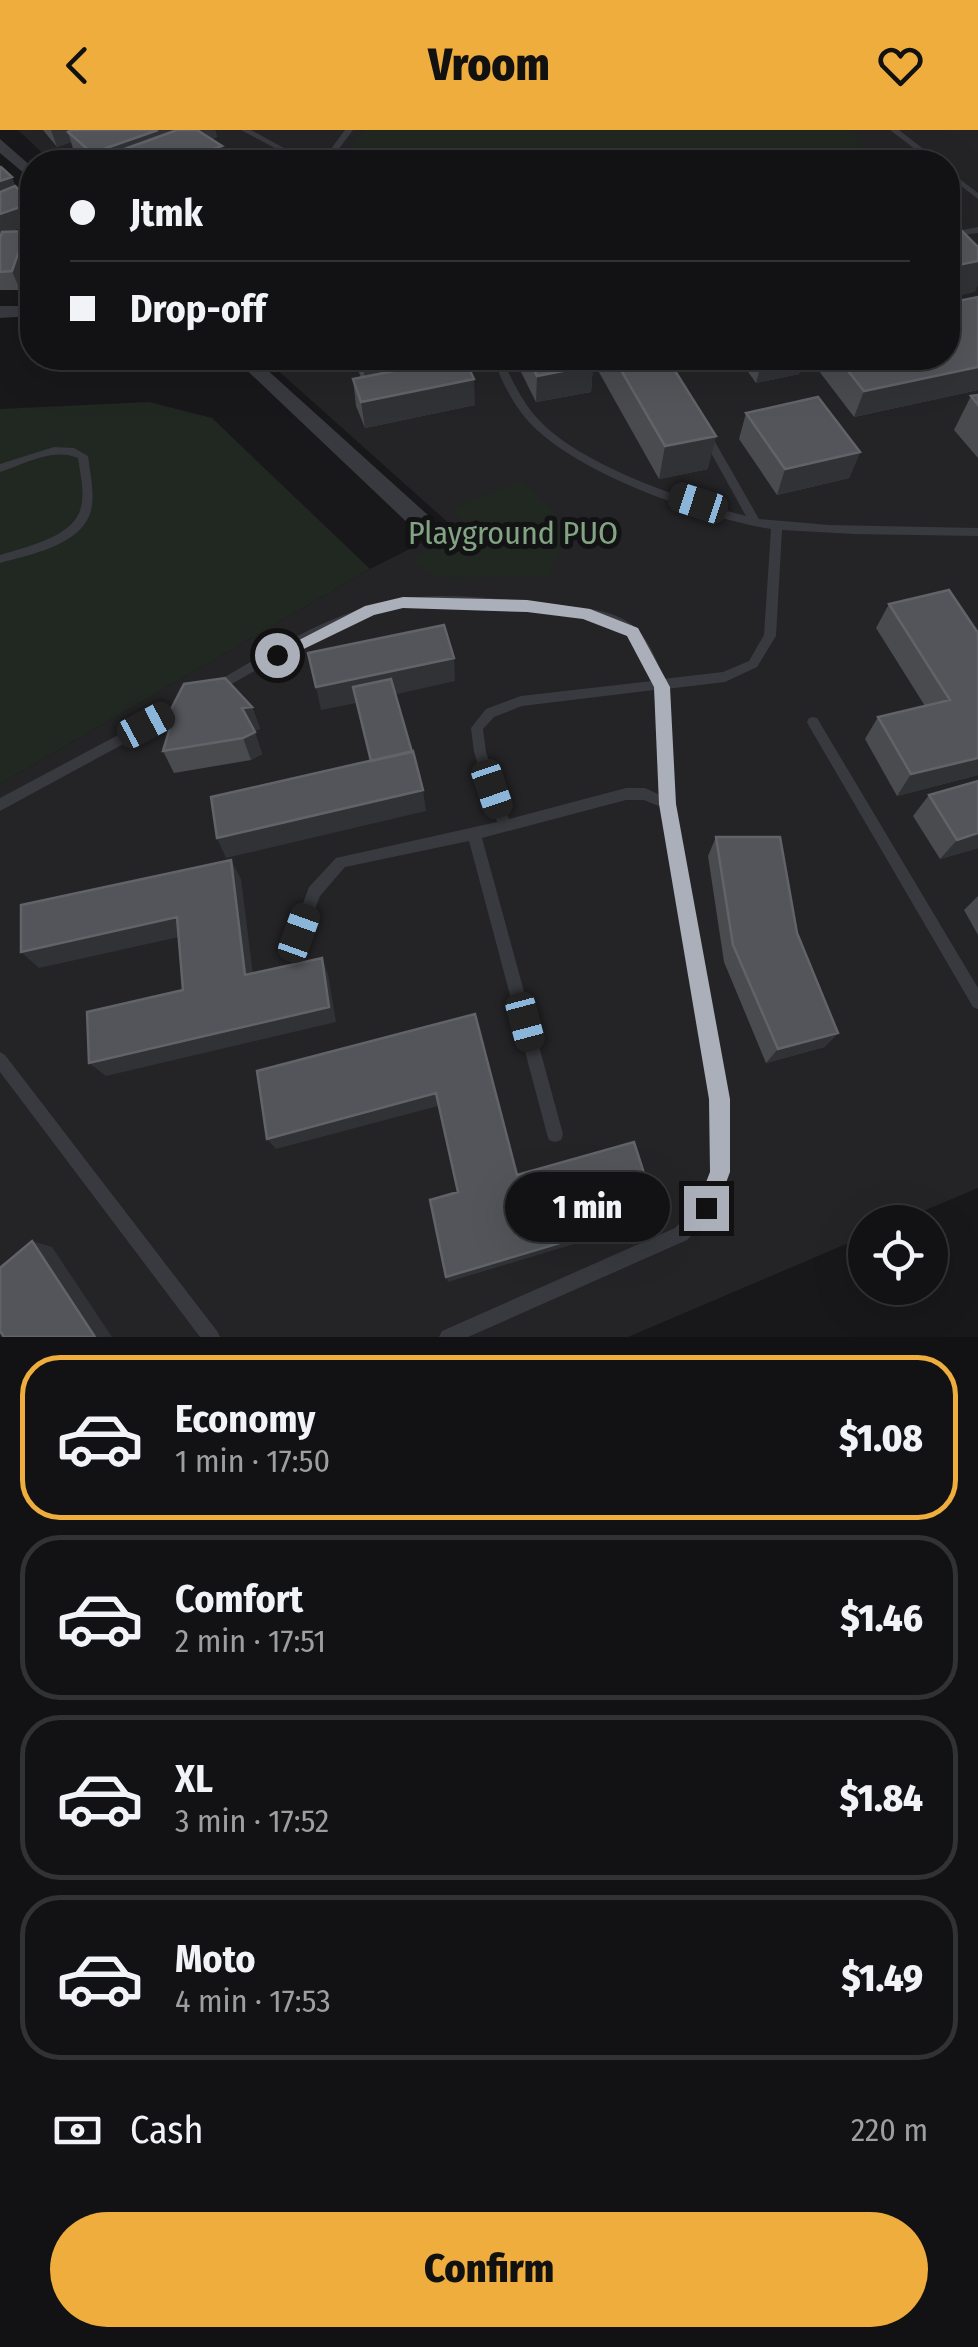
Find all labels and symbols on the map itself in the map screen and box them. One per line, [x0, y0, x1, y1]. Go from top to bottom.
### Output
car [665, 479, 731, 527]
park label: Playground PUO [408, 514, 618, 552]
route start [255, 633, 300, 678]
car [112, 698, 180, 752]
car [468, 756, 516, 822]
car [275, 900, 323, 966]
car [503, 989, 547, 1055]
callout: 1 min [506, 1173, 671, 1243]
route end [684, 1186, 729, 1231]

